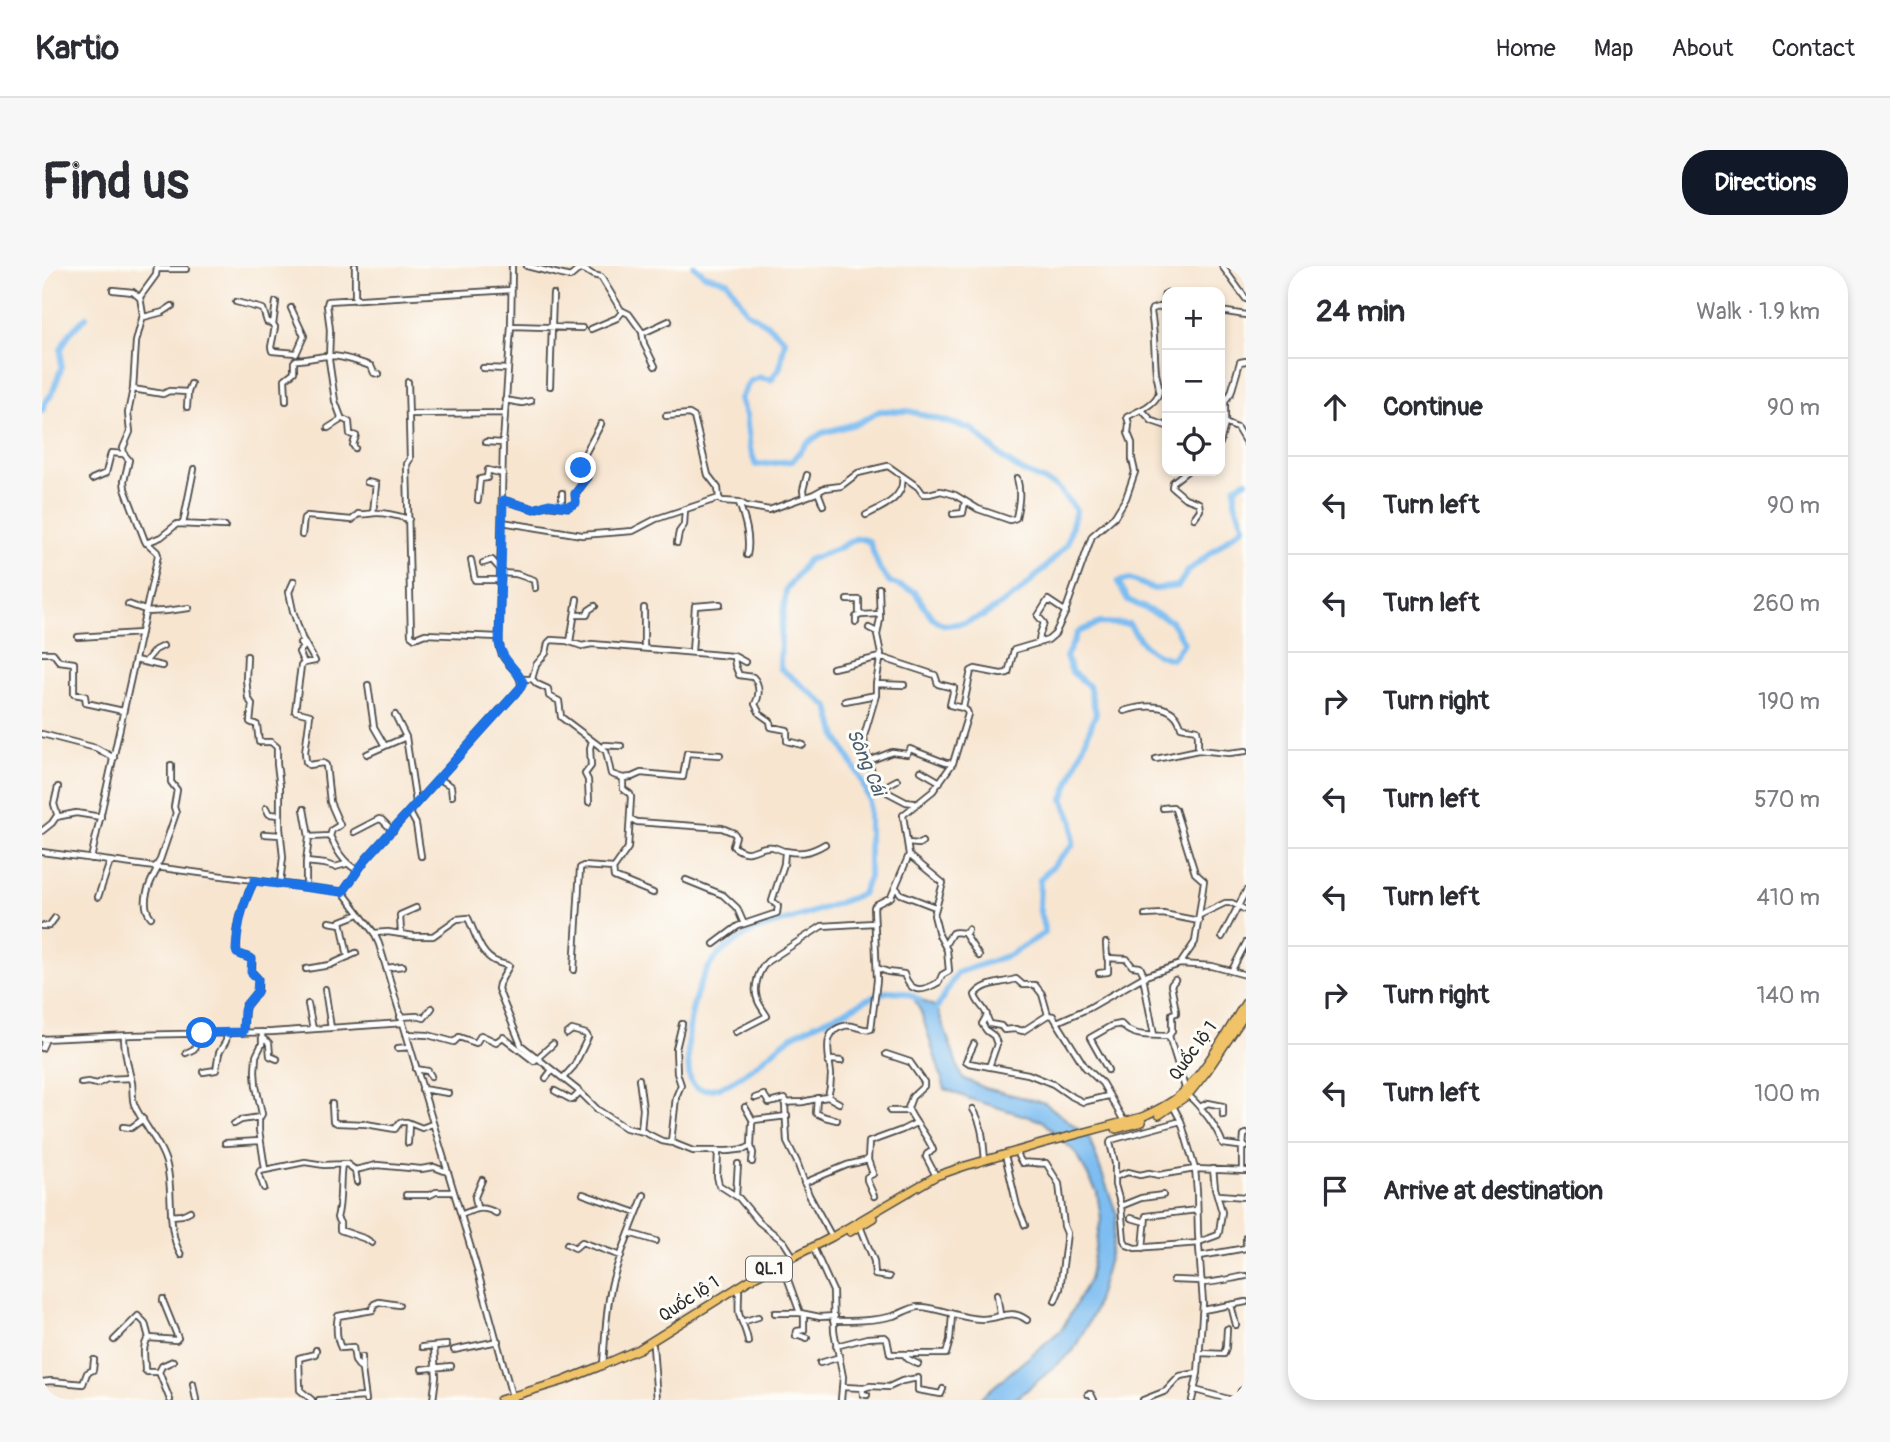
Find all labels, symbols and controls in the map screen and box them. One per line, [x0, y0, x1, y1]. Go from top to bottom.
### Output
text: Kartio [35, 28, 119, 69]
text: Home [1495, 34, 1556, 63]
text: Map [1594, 34, 1634, 63]
text: About [1672, 34, 1734, 63]
text: Contact [1772, 34, 1855, 63]
button: Directions [1682, 150, 1848, 215]
text: Find us [42, 152, 189, 213]
map controls [1162, 287, 1225, 476]
button: + [1162, 287, 1225, 350]
text: 24 min [1316, 293, 1405, 330]
text: Walk · 1.9 km [1696, 297, 1820, 326]
button: − [1162, 350, 1225, 413]
icon: ahead [1316, 388, 1354, 426]
text: Continue [1383, 391, 1483, 423]
text: 90 m [1767, 393, 1820, 422]
button: locate [1162, 413, 1225, 476]
route end [565, 452, 596, 483]
icon: left [1316, 486, 1354, 524]
text: Turn left [1383, 489, 1479, 521]
text: 90 m [1767, 491, 1820, 520]
icon: left [1316, 584, 1354, 622]
text: Turn left [1383, 587, 1479, 619]
text: 260 m [1753, 589, 1820, 618]
icon: right [1316, 682, 1354, 720]
text: Turn right [1383, 685, 1489, 717]
text: 190 m [1758, 687, 1820, 716]
water label: Sông Cái [841, 725, 892, 801]
icon: left [1316, 780, 1354, 818]
text: Turn left [1383, 783, 1479, 815]
text: 570 m [1754, 785, 1820, 814]
icon: left [1316, 878, 1354, 916]
text: Turn left [1383, 881, 1479, 913]
text: 410 m [1757, 883, 1820, 912]
icon: right [1316, 976, 1354, 1014]
text: Turn right [1383, 979, 1489, 1011]
text: 140 m [1757, 981, 1820, 1010]
route start [186, 1017, 217, 1048]
street label: Quốc lộ 1 [1164, 1017, 1222, 1085]
icon: left [1316, 1074, 1354, 1112]
text: Turn left [1383, 1077, 1479, 1109]
text: 100 m [1754, 1079, 1820, 1108]
icon: arrive [1316, 1172, 1354, 1210]
text: Arrive at destination [1383, 1175, 1603, 1207]
road number: QL.1 [746, 1256, 792, 1281]
street label: Quốc lộ 1 [654, 1271, 724, 1327]

